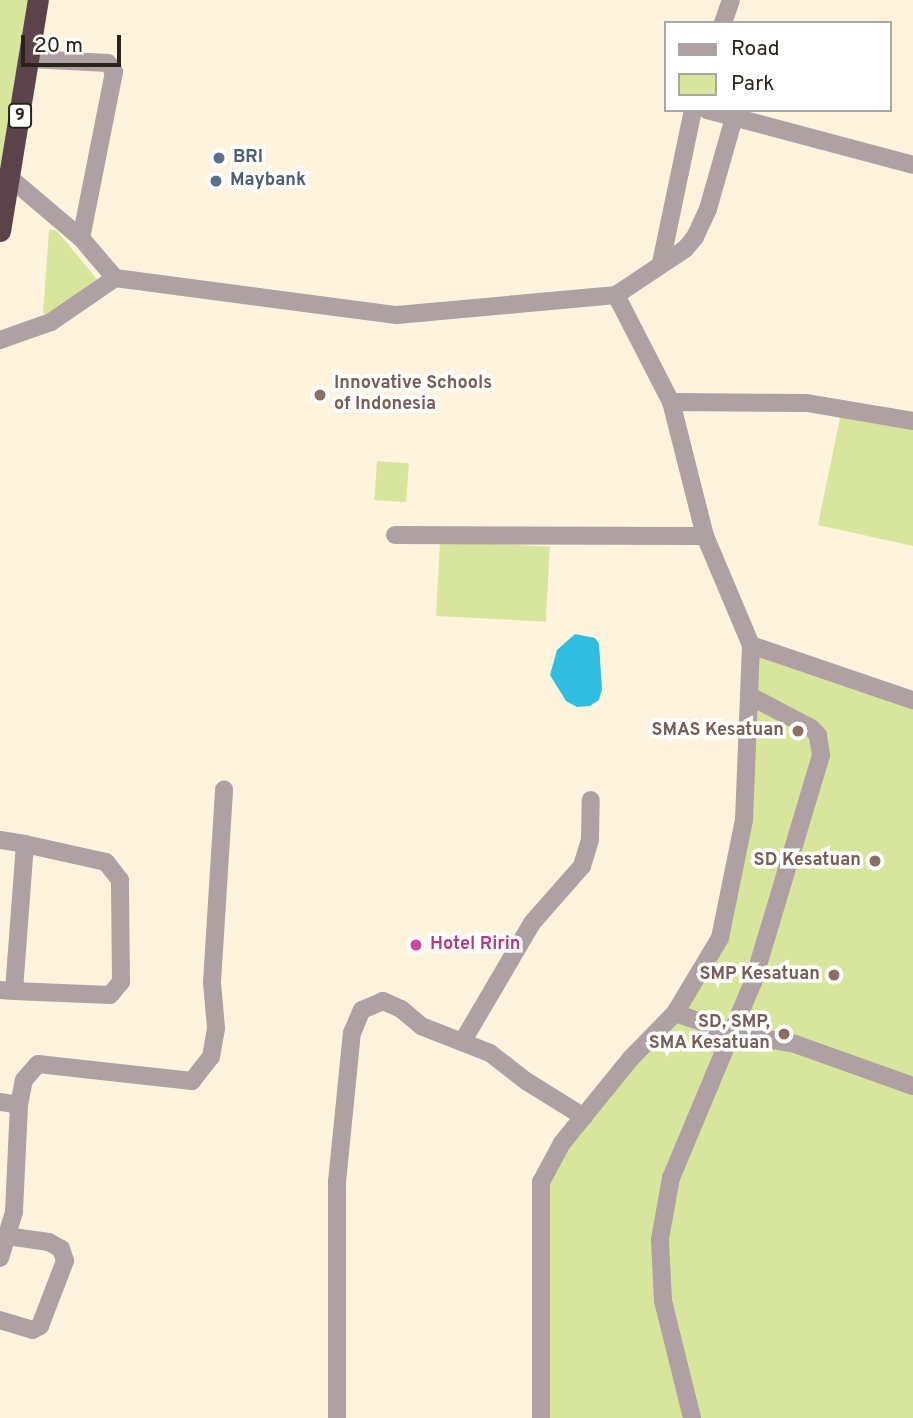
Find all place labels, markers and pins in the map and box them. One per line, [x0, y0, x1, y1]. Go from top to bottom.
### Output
place label: BRI [233, 147, 263, 169]
marker: BRI [211, 150, 227, 166]
place label: Maybank [230, 170, 306, 192]
marker: Maybank [208, 173, 224, 189]
place label: Innovative Schools of Indonesia [334, 374, 492, 416]
marker: Innovative Schools of Indonesia [312, 387, 328, 403]
place label: SMAS Kesatuan [652, 720, 784, 742]
marker: SMAS Kesatuan [790, 723, 806, 739]
place label: SD Kesatuan [754, 850, 861, 872]
marker: SD Kesatuan [867, 853, 883, 869]
place label: Hotel Ririn [430, 934, 520, 956]
marker: Hotel Ririn [408, 937, 424, 953]
place label: SMP Kesatuan [699, 964, 820, 986]
marker: SMP Kesatuan [826, 967, 842, 983]
place label: SD, SMP, SMA Kesatuan [648, 1013, 770, 1056]
marker: SD, SMP, SMA Kesatuan [776, 1026, 792, 1042]

